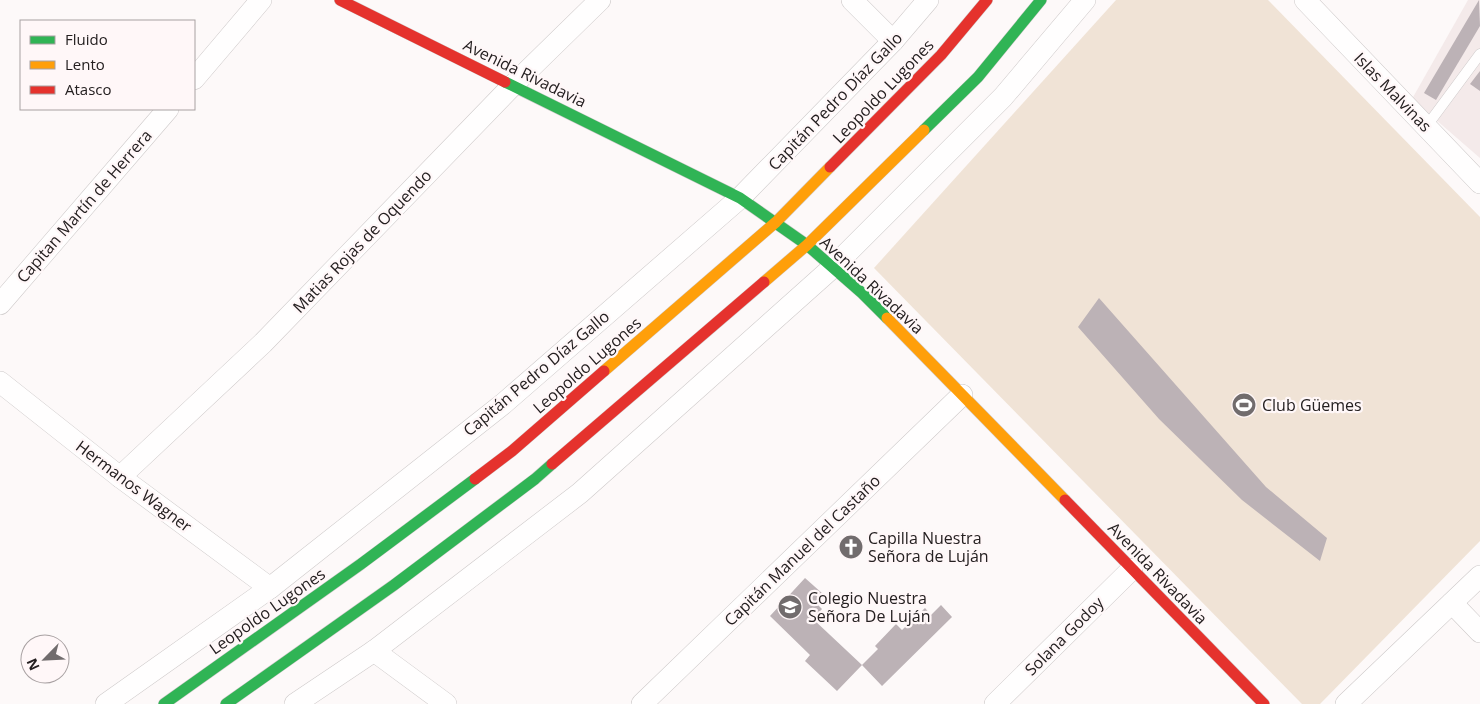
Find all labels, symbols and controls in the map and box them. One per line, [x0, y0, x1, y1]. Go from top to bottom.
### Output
legend [20, 20, 195, 110]
street label: Capitán Pedro Díaz Gallo [763, 27, 907, 175]
text: Fluido [65, 29, 108, 49]
street label: Avenida Rivadavia [460, 34, 590, 112]
street label: Leopoldo Lugones [828, 34, 938, 148]
street label: Islas Malvinas [1349, 47, 1437, 137]
text: Lento [65, 54, 105, 74]
text: Atasco [65, 79, 112, 99]
street label: Capitan Martín de Herrera [11, 125, 157, 287]
street label: Matias Rojas de Oquendo [288, 165, 436, 317]
street label: Avenida Rivadavia [815, 231, 929, 339]
street label: Capitán Pedro Díaz Gallo [458, 305, 614, 441]
street label: Leopoldo Lugones [528, 312, 646, 418]
sports icon: Club Güemes [1231, 392, 1257, 418]
place label: Club Güemes [1262, 394, 1362, 416]
street label: Hermanos Wagner [72, 435, 197, 537]
street label: Capitán Manuel del Castaño [719, 469, 885, 631]
street label: Avenida Rivadavia [1103, 517, 1213, 629]
place label: Capilla Nuestra Señora de Luján [868, 527, 989, 567]
church icon: Capilla Nuestra Señora de Luján [838, 534, 864, 560]
street label: Leopoldo Lugones [205, 563, 329, 659]
place label: Colegio Nuestra Señora De Luján [808, 587, 930, 627]
street label: Solana Godoy [1020, 591, 1109, 680]
school or university icon: Colegio Nuestra Señora De Luján [777, 594, 803, 620]
north arrow [20, 634, 70, 684]
text: N [22, 655, 44, 674]

